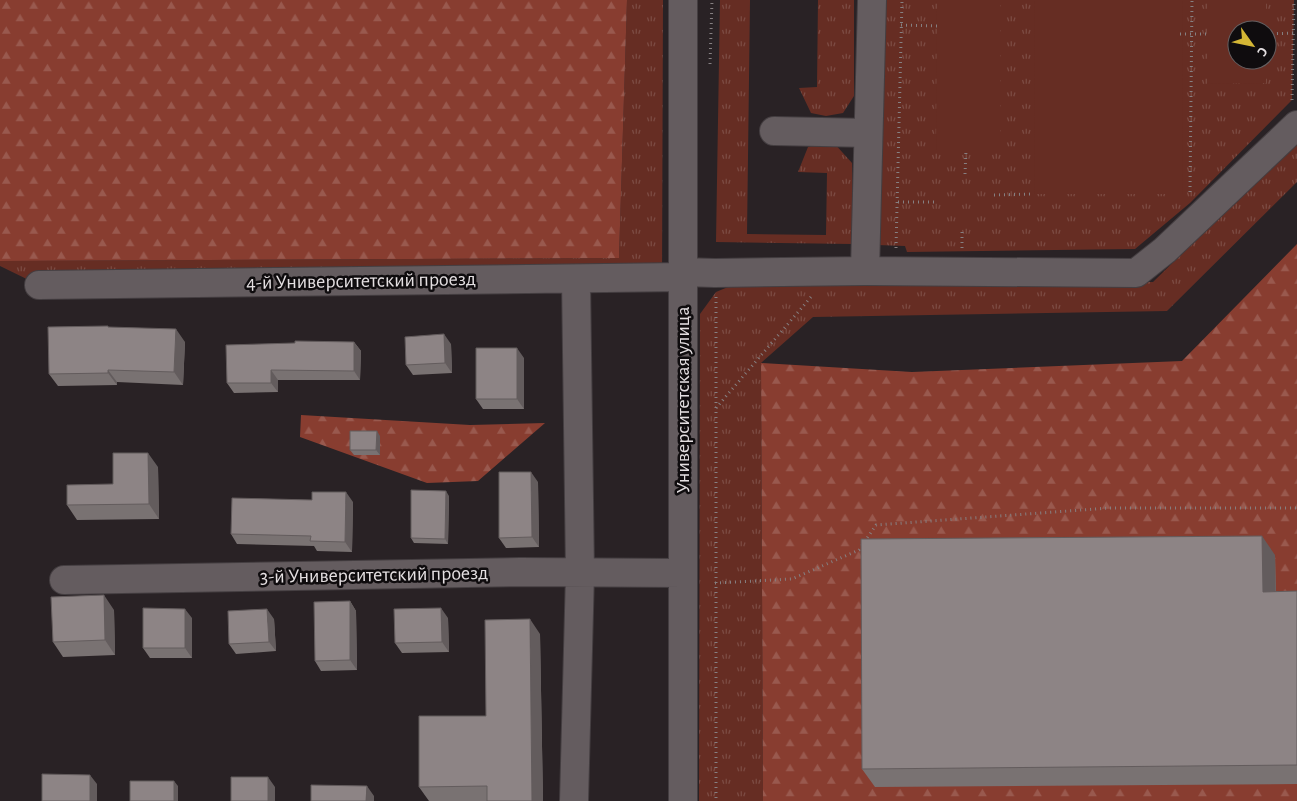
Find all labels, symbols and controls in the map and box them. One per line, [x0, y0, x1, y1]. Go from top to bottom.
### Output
north arrow [1227, 20, 1277, 70]
text: С [1254, 44, 1270, 59]
street label: 4-й Университетский проезд [246, 269, 476, 293]
street label: Университетская улица [673, 306, 693, 494]
street label: 3-й Университетский проезд [260, 563, 488, 587]

